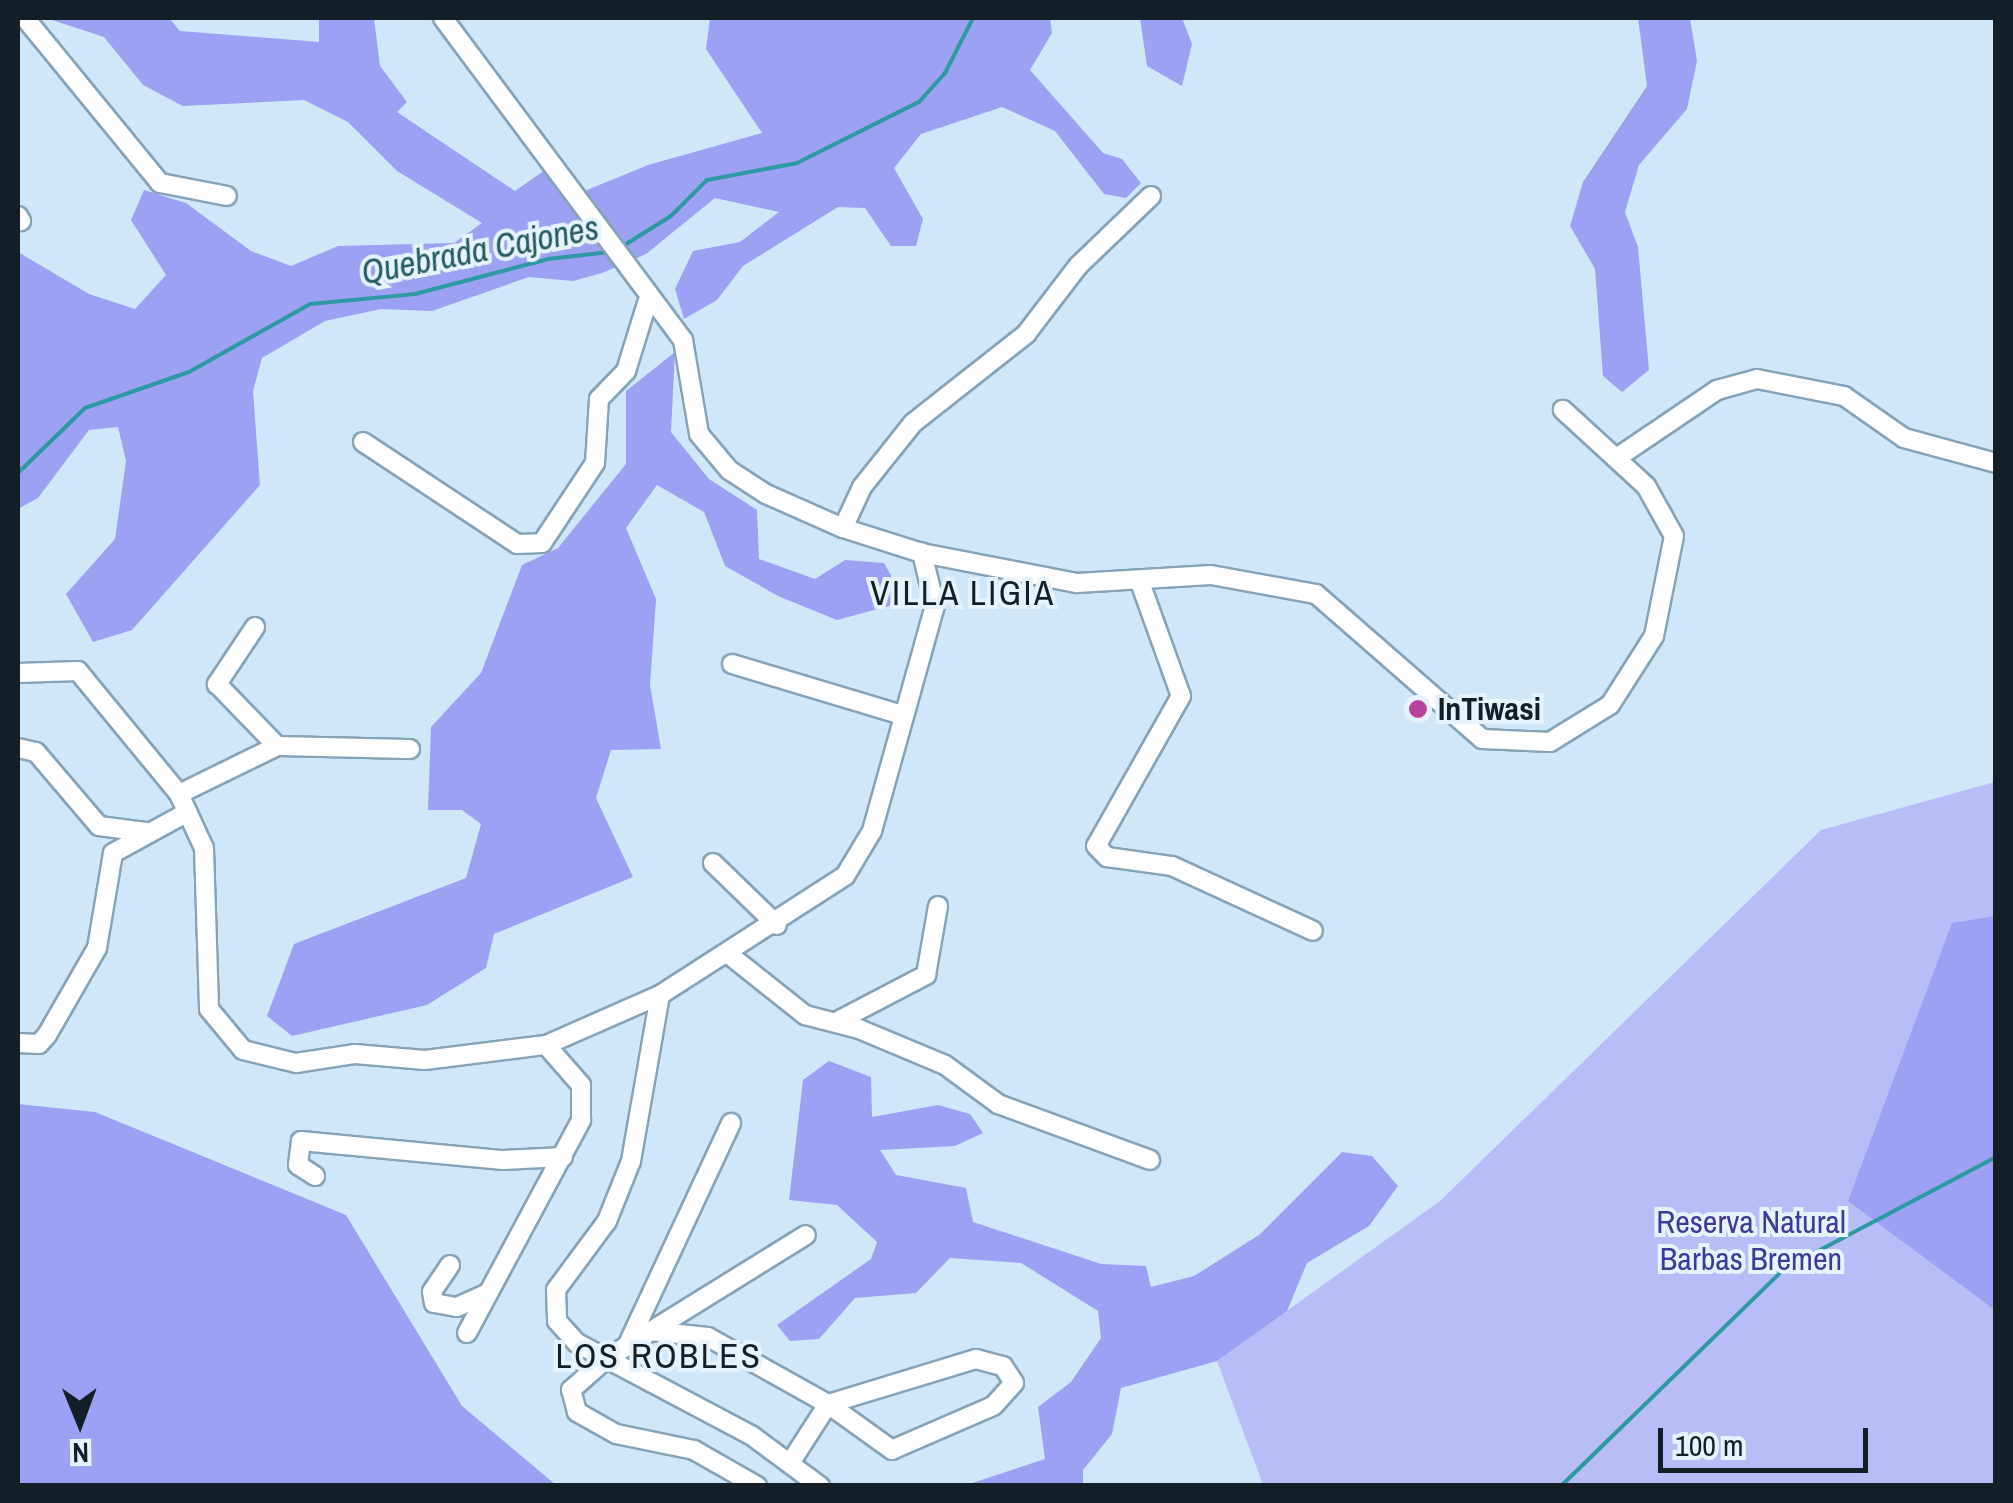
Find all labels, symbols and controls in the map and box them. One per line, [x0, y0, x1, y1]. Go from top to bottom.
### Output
water label: Quebrada Cajones [358, 206, 602, 294]
district label: VILLA LIGIA [869, 572, 1057, 614]
place label: InTiwasi [1438, 690, 1541, 728]
marker: InTiwasi [1407, 698, 1429, 720]
park label: Reserva Natural Barbas Bremen [1656, 1204, 1846, 1279]
district label: LOS ROBLES [556, 1335, 762, 1377]
north arrow [30, 1373, 130, 1473]
scale bar [1663, 1408, 1873, 1470]
text: 100 m [1675, 1425, 1743, 1465]
text: N [72, 1434, 89, 1472]

